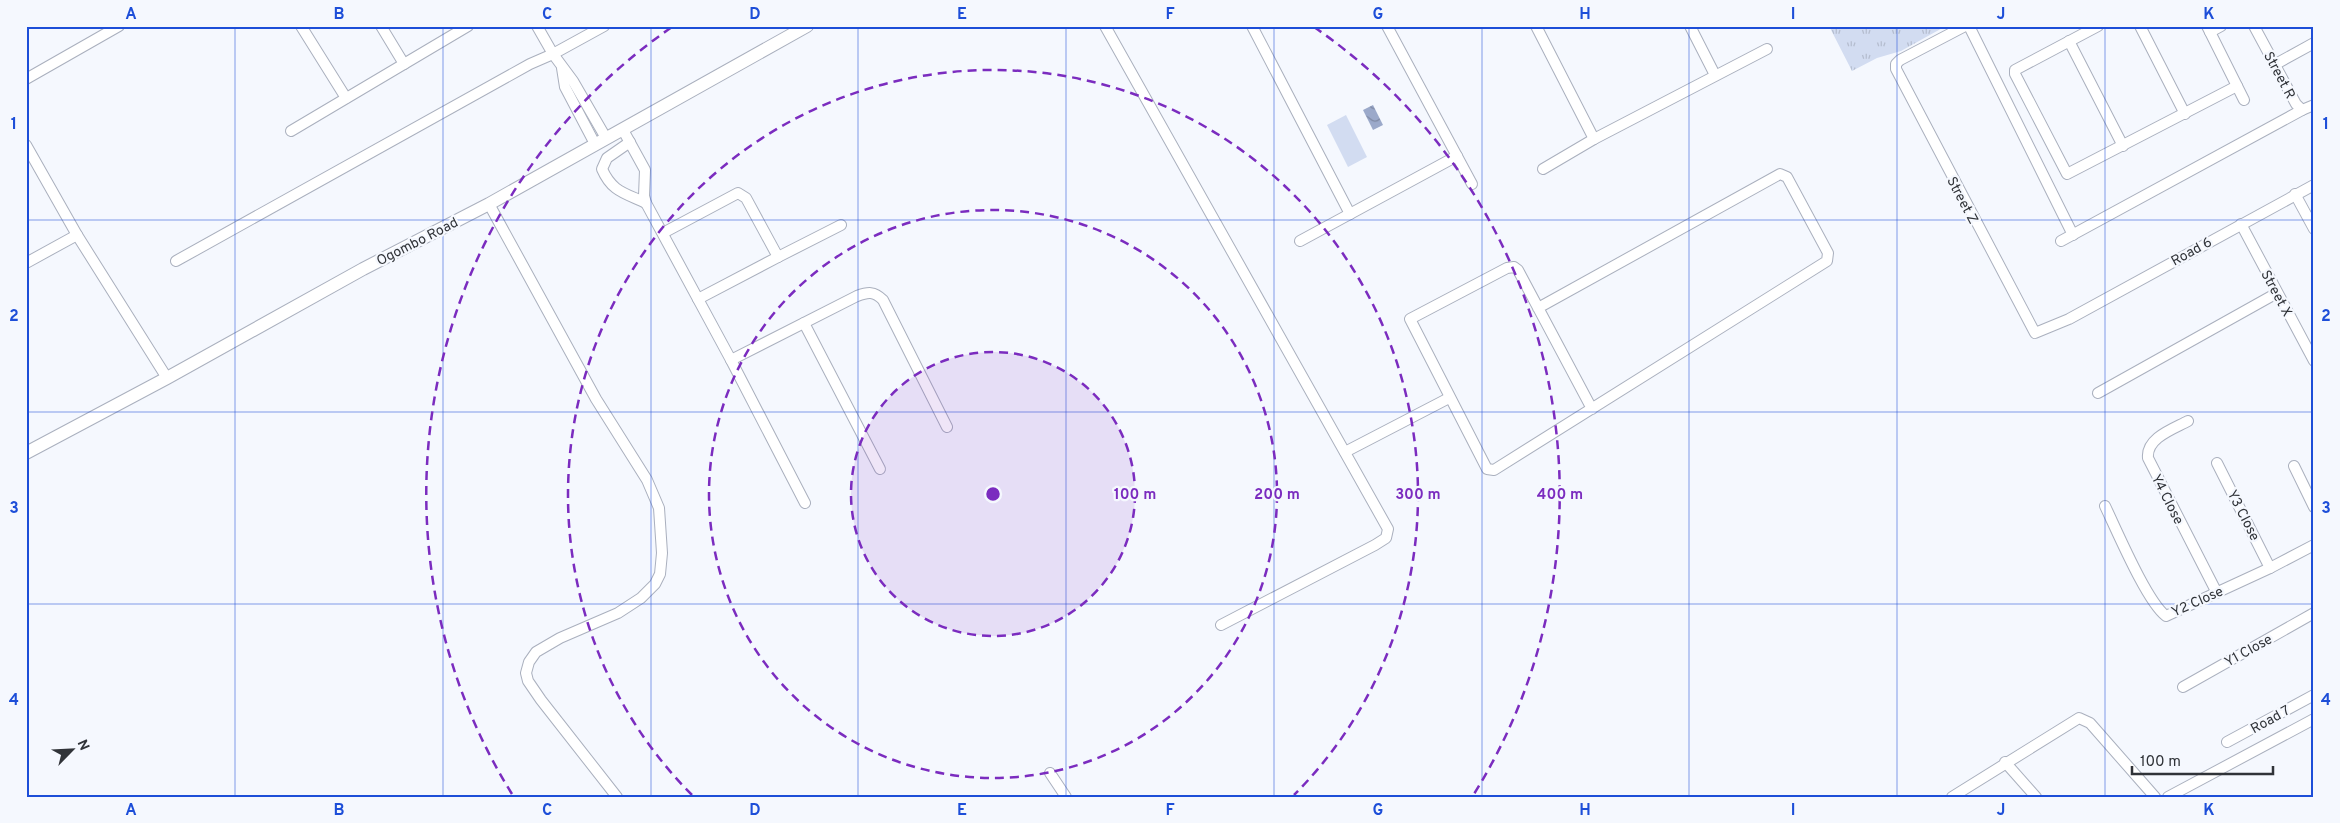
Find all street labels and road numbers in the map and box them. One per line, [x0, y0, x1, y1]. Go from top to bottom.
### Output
street label: Street R [2259, 49, 2298, 102]
street label: Street Z [1942, 174, 1981, 227]
street label: Ogombo Road [374, 215, 461, 270]
street label: Road 6 [2168, 234, 2215, 270]
street label: Street X [2256, 268, 2295, 320]
street label: Y4 Close [2147, 472, 2187, 528]
street label: Y3 Close [2223, 487, 2263, 544]
street label: Y2 Close [2169, 583, 2226, 621]
street label: Y1 Close [2222, 631, 2276, 671]
street label: Road 7 [2248, 703, 2293, 738]

